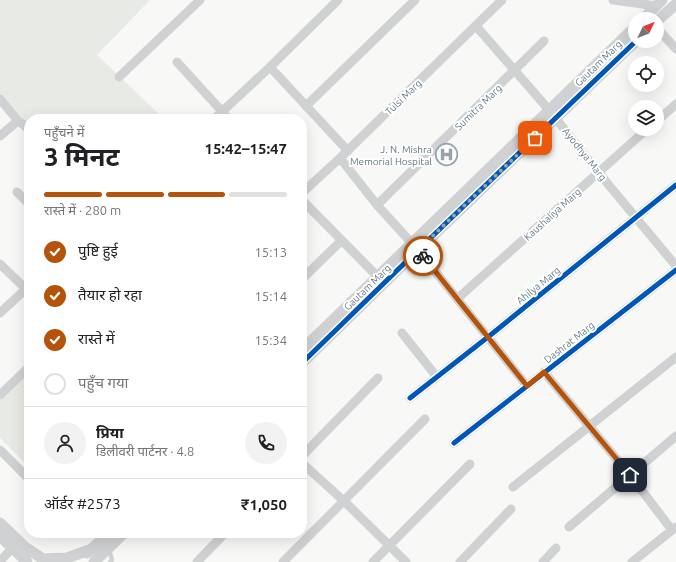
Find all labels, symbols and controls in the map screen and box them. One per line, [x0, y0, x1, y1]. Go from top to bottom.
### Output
north arrow [628, 12, 664, 48]
map controls [628, 12, 664, 136]
street label: Gautam Marg [573, 38, 624, 88]
button: locate [628, 56, 664, 92]
street label: Tulsi Marg [383, 77, 424, 117]
street label: Sumitra Marg [453, 82, 504, 132]
button: layers [628, 100, 664, 136]
pin [518, 121, 552, 155]
text: पहुँचने में [44, 125, 85, 139]
street label: Ayodhya Marg [561, 126, 609, 183]
icon: bag [524, 127, 546, 149]
text: 15:42–15:47 [204, 140, 287, 157]
text: 3 मिनट [44, 142, 119, 171]
hospital icon: J. N. Mishra Memorial Hospital [434, 142, 460, 168]
place label: J. N. Mishra Memorial Hospital [350, 144, 432, 167]
street label: Kaushaliya Marg [522, 186, 583, 243]
text: रास्ते में · 280 m [44, 203, 121, 217]
courier [403, 236, 443, 276]
icon: check [44, 241, 66, 263]
text: पुष्टि हुई [78, 242, 118, 259]
text: 15:13 [254, 245, 287, 259]
icon: bike [412, 245, 434, 267]
street label: Gautam Marg [342, 262, 393, 312]
street label: Ahilya Marg [514, 264, 562, 306]
icon: check [44, 285, 66, 307]
text: तैयार हो रहा [78, 286, 142, 303]
text: 15:14 [254, 289, 287, 303]
street label: Dashrat Marg [542, 319, 597, 365]
icon: check [44, 329, 66, 351]
text: रास्ते में [78, 330, 115, 347]
text: 15:34 [254, 333, 287, 347]
text: पहुँच गया [78, 374, 128, 391]
button: person [44, 422, 86, 464]
button: phone [245, 422, 287, 464]
text: प्रिया [96, 424, 124, 441]
text: डिलीवरी पार्टनर · 4.8 [96, 444, 194, 458]
pin [613, 458, 647, 492]
icon: home [619, 464, 641, 486]
text: ऑर्डर #2573 [44, 495, 121, 512]
text: ₹1,050 [241, 496, 287, 513]

